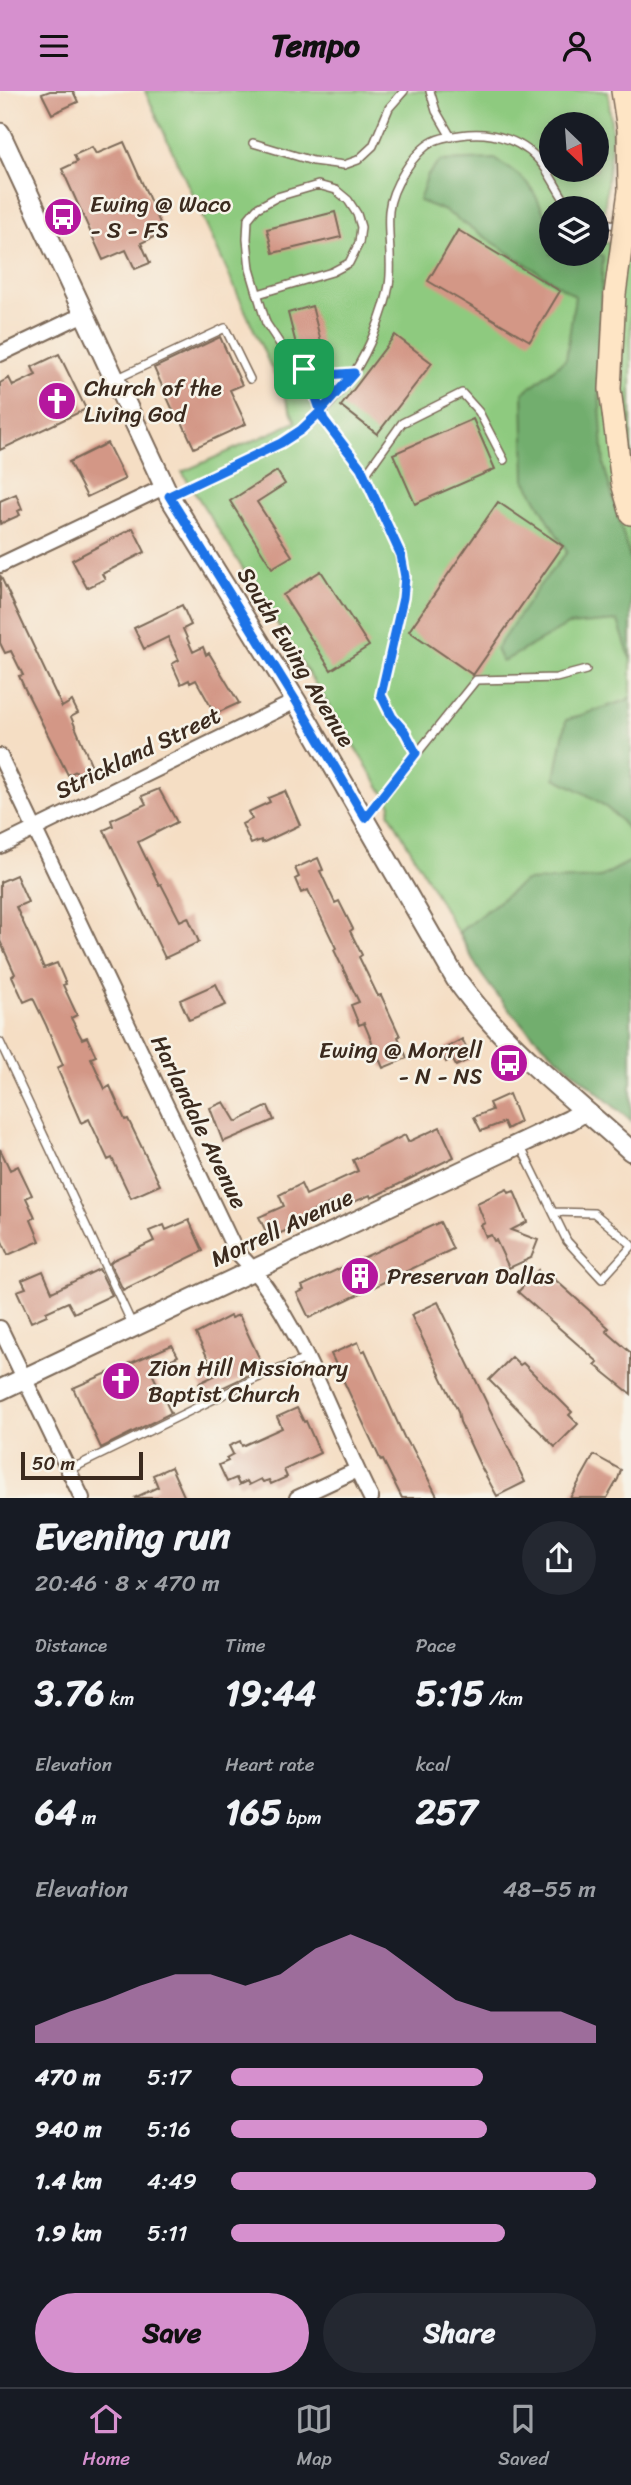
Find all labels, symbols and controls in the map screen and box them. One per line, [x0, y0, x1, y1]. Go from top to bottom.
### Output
text: Tempo [271, 17, 360, 74]
icon: menu [35, 27, 73, 65]
icon: person [558, 27, 596, 65]
north arrow [539, 112, 609, 182]
map controls [539, 112, 609, 266]
place label: Ewing @ Waco - S - FS [90, 184, 231, 251]
bus stop icon: Ewing @ Waco - S - FS [42, 196, 84, 238]
button: layers [539, 196, 609, 266]
pin [274, 339, 334, 399]
icon: arrive [285, 350, 323, 388]
place label: Church of the Living God [84, 368, 222, 435]
church icon: Church of the Living God [36, 380, 78, 422]
street label: South Ewing Avenue [226, 559, 366, 755]
street label: Strickland Street [48, 695, 228, 811]
street label: Harlandale Avenue [139, 1028, 259, 1217]
place label: Ewing @ Morrell - N - NS [319, 1030, 482, 1097]
bus stop icon: Ewing @ Morrell - N - NS [488, 1042, 530, 1084]
street label: Morrell Avenue [204, 1177, 360, 1279]
building icon: Preservan Dallas [339, 1255, 381, 1297]
place label: Preservan Dallas [387, 1256, 556, 1297]
place label: Zion Hill Missionary Baptist Church [148, 1348, 348, 1415]
church icon: Zion Hill Missionary Baptist Church [100, 1360, 142, 1402]
text: 50 m [32, 1447, 75, 1480]
scale bar [21, 1449, 144, 1481]
text: Evening run [35, 1503, 231, 1570]
button: share [522, 1521, 596, 1595]
text: 20:46 · 8 × 470 m [35, 1563, 220, 1604]
text: Distance [35, 1629, 107, 1662]
text: Time [225, 1629, 266, 1662]
text: Pace [416, 1629, 456, 1662]
text: 3.76 [35, 1662, 105, 1724]
text: 19:44 [225, 1662, 316, 1724]
text: 5:15 [416, 1662, 484, 1724]
text: km [105, 1682, 134, 1715]
text: /km [484, 1682, 523, 1715]
text: Elevation [35, 1748, 112, 1781]
text: Heart rate [225, 1748, 315, 1781]
text: kcal [416, 1748, 450, 1781]
text: 64 [35, 1781, 77, 1843]
text: 165 [225, 1781, 282, 1843]
text: 257 [416, 1781, 477, 1843]
text: m [77, 1801, 96, 1834]
text: bpm [282, 1801, 322, 1834]
text: Elevation [35, 1869, 128, 1910]
text: 48–55 m [503, 1869, 596, 1910]
text: 470 m [35, 2057, 101, 2098]
text: 5:17 [147, 2057, 191, 2098]
text: 940 m [35, 2109, 102, 2150]
text: 5:16 [147, 2109, 191, 2150]
text: 1.4 km [35, 2161, 102, 2202]
text: 4:49 [147, 2161, 197, 2202]
text: 1.9 km [35, 2213, 102, 2254]
text: 5:11 [147, 2213, 188, 2254]
button: Save [35, 2293, 309, 2373]
button: Share [323, 2293, 596, 2373]
tab: Home [83, 2400, 130, 2475]
tab: Map [295, 2400, 333, 2475]
tab: Saved [498, 2400, 548, 2475]

